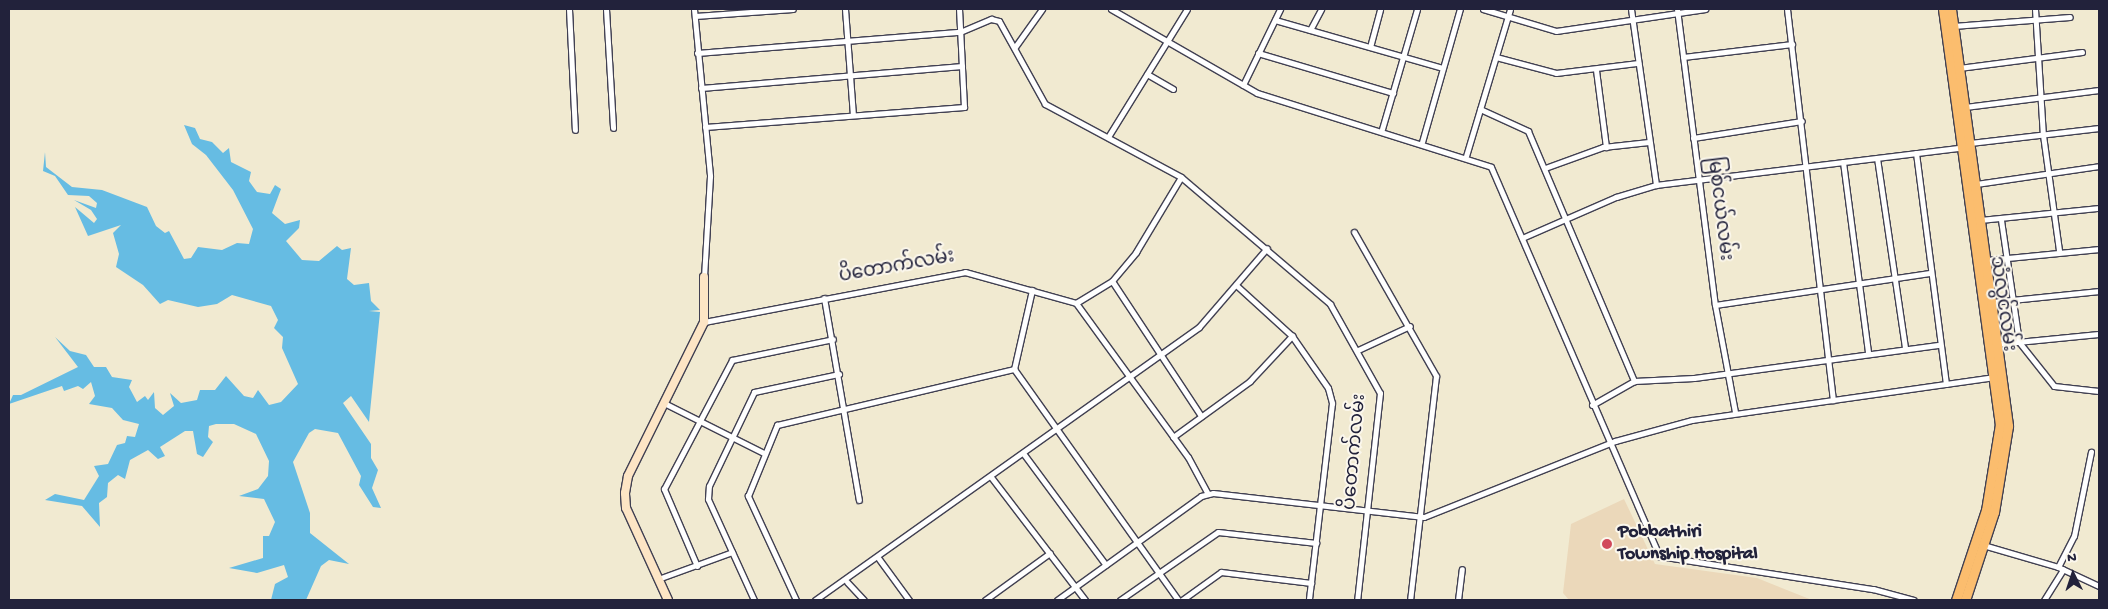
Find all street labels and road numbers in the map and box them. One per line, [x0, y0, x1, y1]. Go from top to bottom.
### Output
street label: မြစ်ငယ်လမ်း [1700, 156, 1736, 262]
street label: ပိတောက်လမ်း [838, 247, 956, 289]
street label: သံလွင်လမ်း [1983, 255, 2019, 353]
street label: ပိတောက်လမ်း [1340, 393, 1372, 511]

